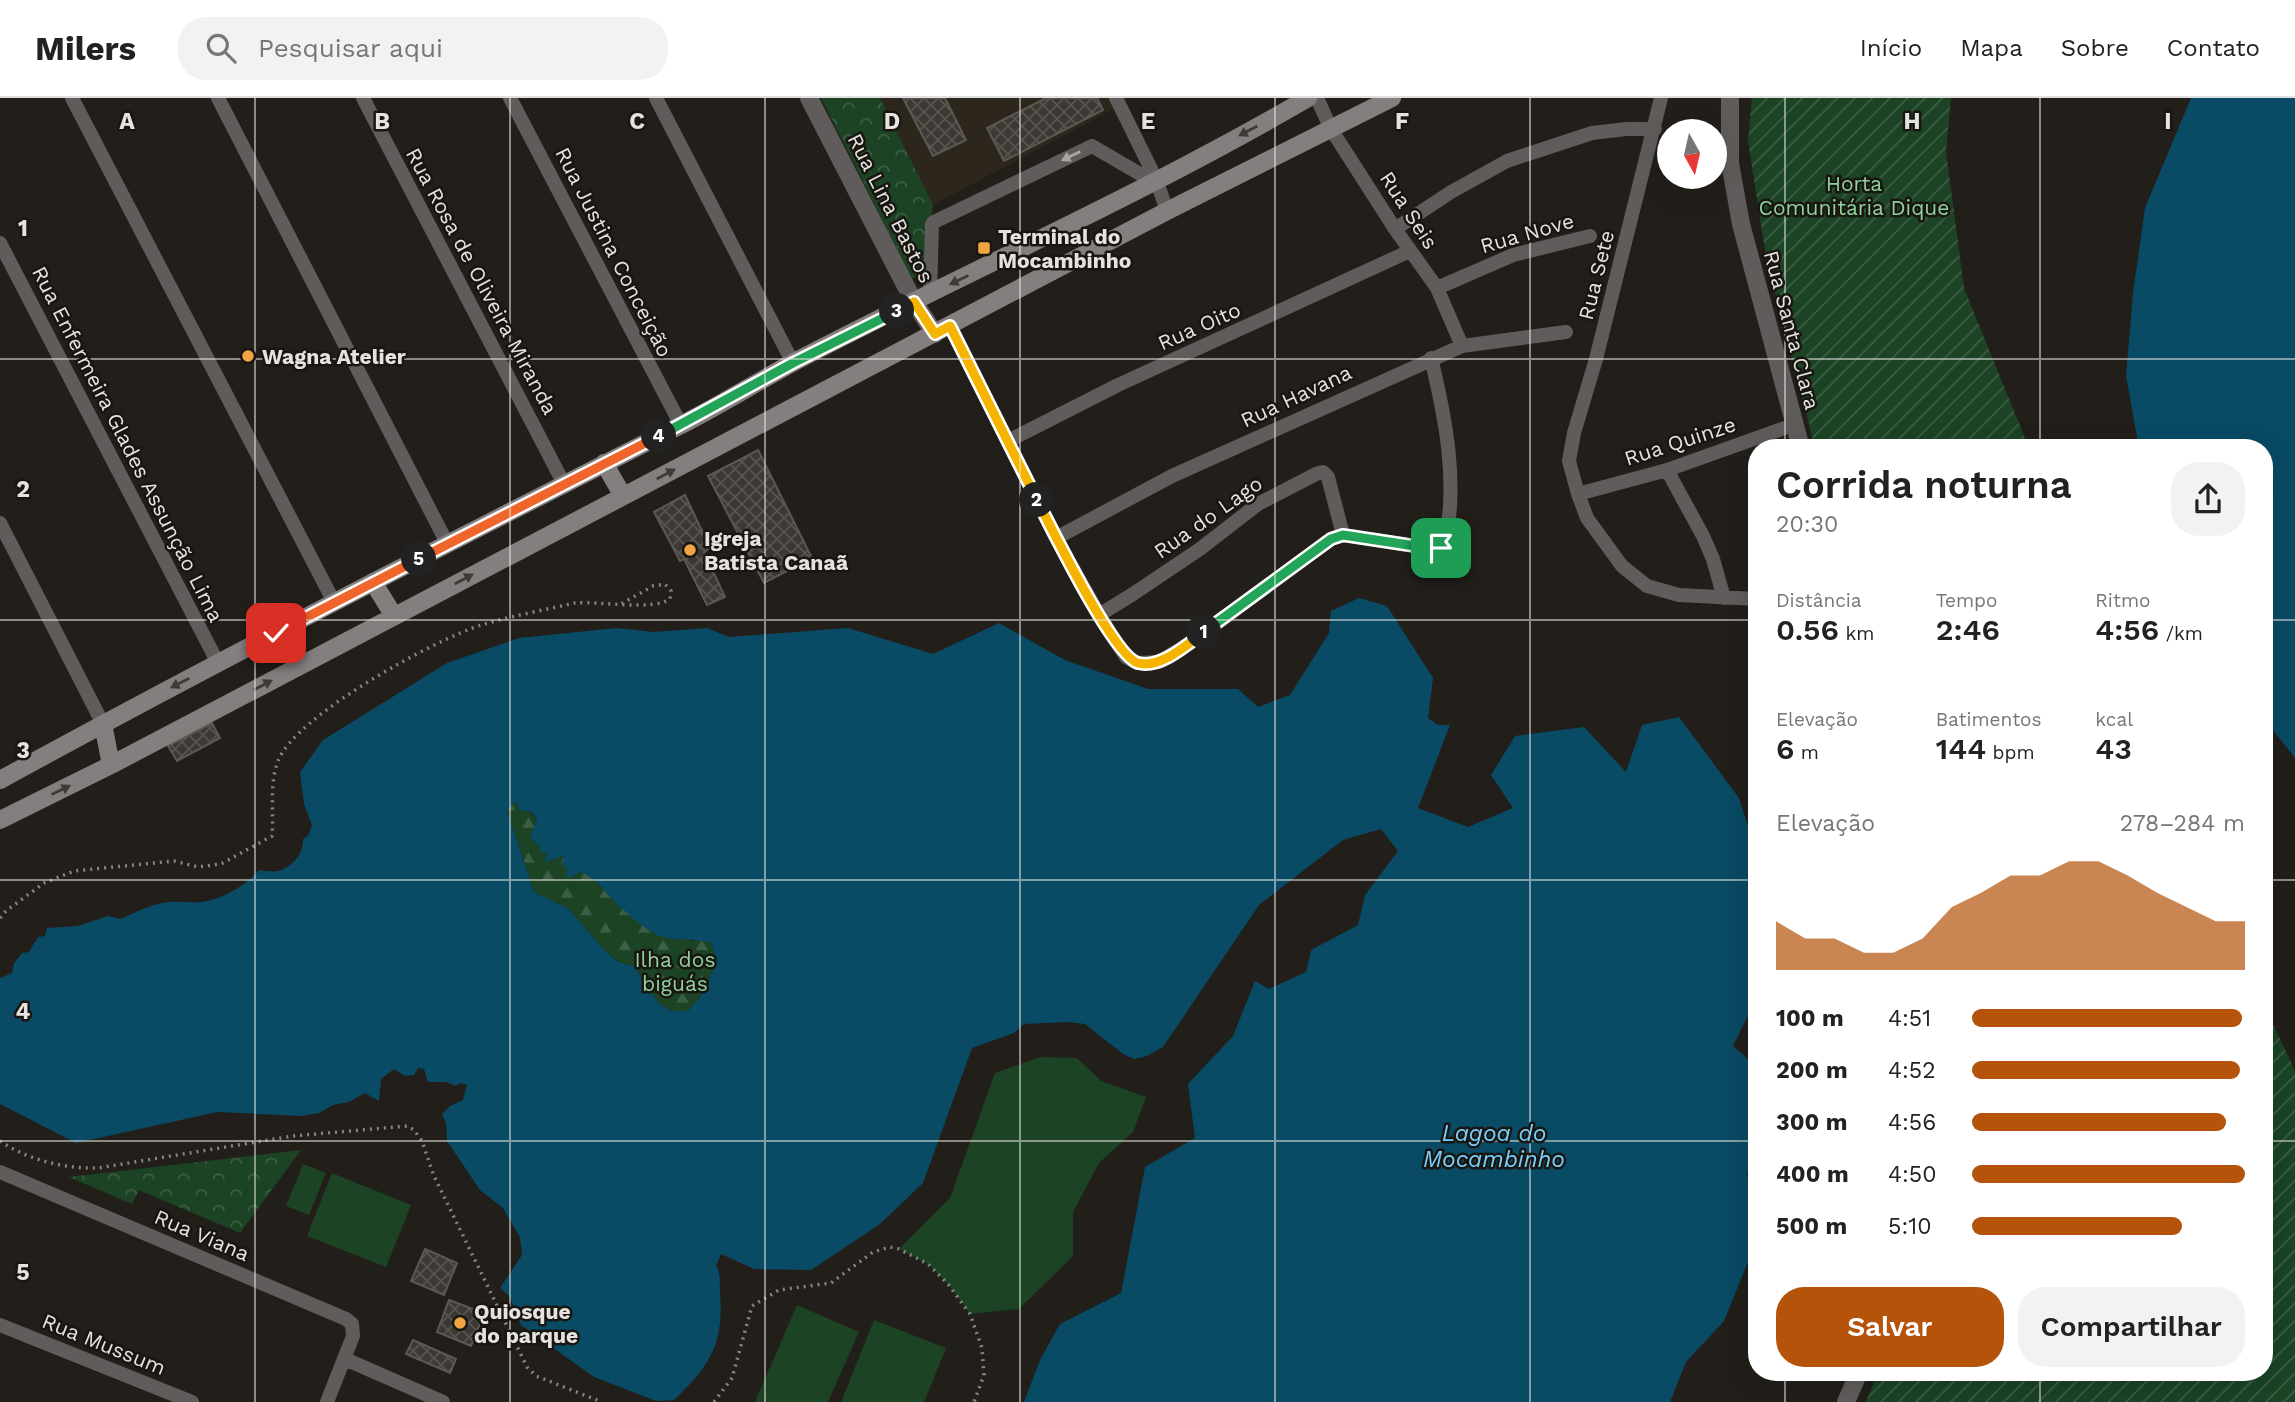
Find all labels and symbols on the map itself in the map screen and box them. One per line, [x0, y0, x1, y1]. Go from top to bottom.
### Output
text: A [119, 108, 135, 135]
text: B [374, 108, 390, 135]
text: C [629, 108, 645, 135]
text: D [884, 108, 900, 135]
text: E [1141, 108, 1155, 135]
text: F [1395, 108, 1409, 135]
text: H [1903, 108, 1921, 135]
text: I [2164, 108, 2172, 135]
north arrow [1657, 119, 1727, 189]
one-way arrow [1239, 125, 1258, 137]
street label: Rua Lina Bastos [843, 129, 939, 287]
street label: Rua Rosa de Oliveira Miranda [401, 143, 563, 419]
street label: Rua Justina Conceição [550, 143, 678, 361]
one-way arrow [1061, 150, 1081, 162]
street label: Rua Seis [1375, 167, 1443, 253]
park label: Horta Comunitária Dique [1759, 171, 1949, 220]
street label: Rua Nove [1477, 208, 1577, 258]
text: 1 [18, 215, 28, 242]
place label: Terminal do Mocambinho [998, 224, 1131, 273]
street label: Rua Sete [1573, 228, 1619, 322]
marker: Terminal do Mocambinho [976, 240, 992, 256]
street label: Rua Santa Clara [1759, 248, 1825, 412]
street label: Rua Enfermeira Glades Assunção Lima [27, 262, 229, 626]
one-way arrow [949, 274, 969, 286]
pin: 3 [880, 294, 914, 328]
street label: Rua Oito [1154, 297, 1244, 355]
place label: Wagna Atelier [262, 344, 406, 369]
marker: Wagna Atelier [240, 348, 256, 364]
street label: Rua Havana [1237, 359, 1356, 433]
street label: Rua Quinze [1621, 411, 1739, 471]
pin: 4 [642, 418, 676, 454]
one-way arrow [656, 468, 676, 480]
street label: Rua do Lago [1149, 471, 1267, 563]
text: 2 [16, 476, 30, 503]
pin: 2 [1020, 482, 1054, 518]
pin [1411, 518, 1471, 578]
place label: Igreja Batista Canaã [704, 526, 849, 575]
pin: 5 [402, 542, 436, 576]
marker: Igreja Batista Canaã [682, 542, 698, 558]
one-way arrow [455, 574, 475, 586]
pin [246, 603, 306, 663]
pin: 1 [1186, 614, 1222, 650]
one-way arrow [170, 677, 190, 688]
one-way arrow [253, 679, 273, 691]
text: 3 [16, 737, 30, 764]
one-way arrow [51, 784, 71, 796]
park label: Ilha dos biguás [635, 947, 715, 996]
text: 4 [16, 998, 31, 1025]
water label: Lagoa do Mocambinho [1423, 1120, 1565, 1173]
street label: Rua Viana [151, 1204, 253, 1266]
text: 5 [16, 1259, 30, 1286]
place label: Quiosque do parque [474, 1299, 578, 1348]
street label: Rua Mussum [39, 1308, 169, 1380]
marker: Quiosque do parque [452, 1315, 468, 1331]

